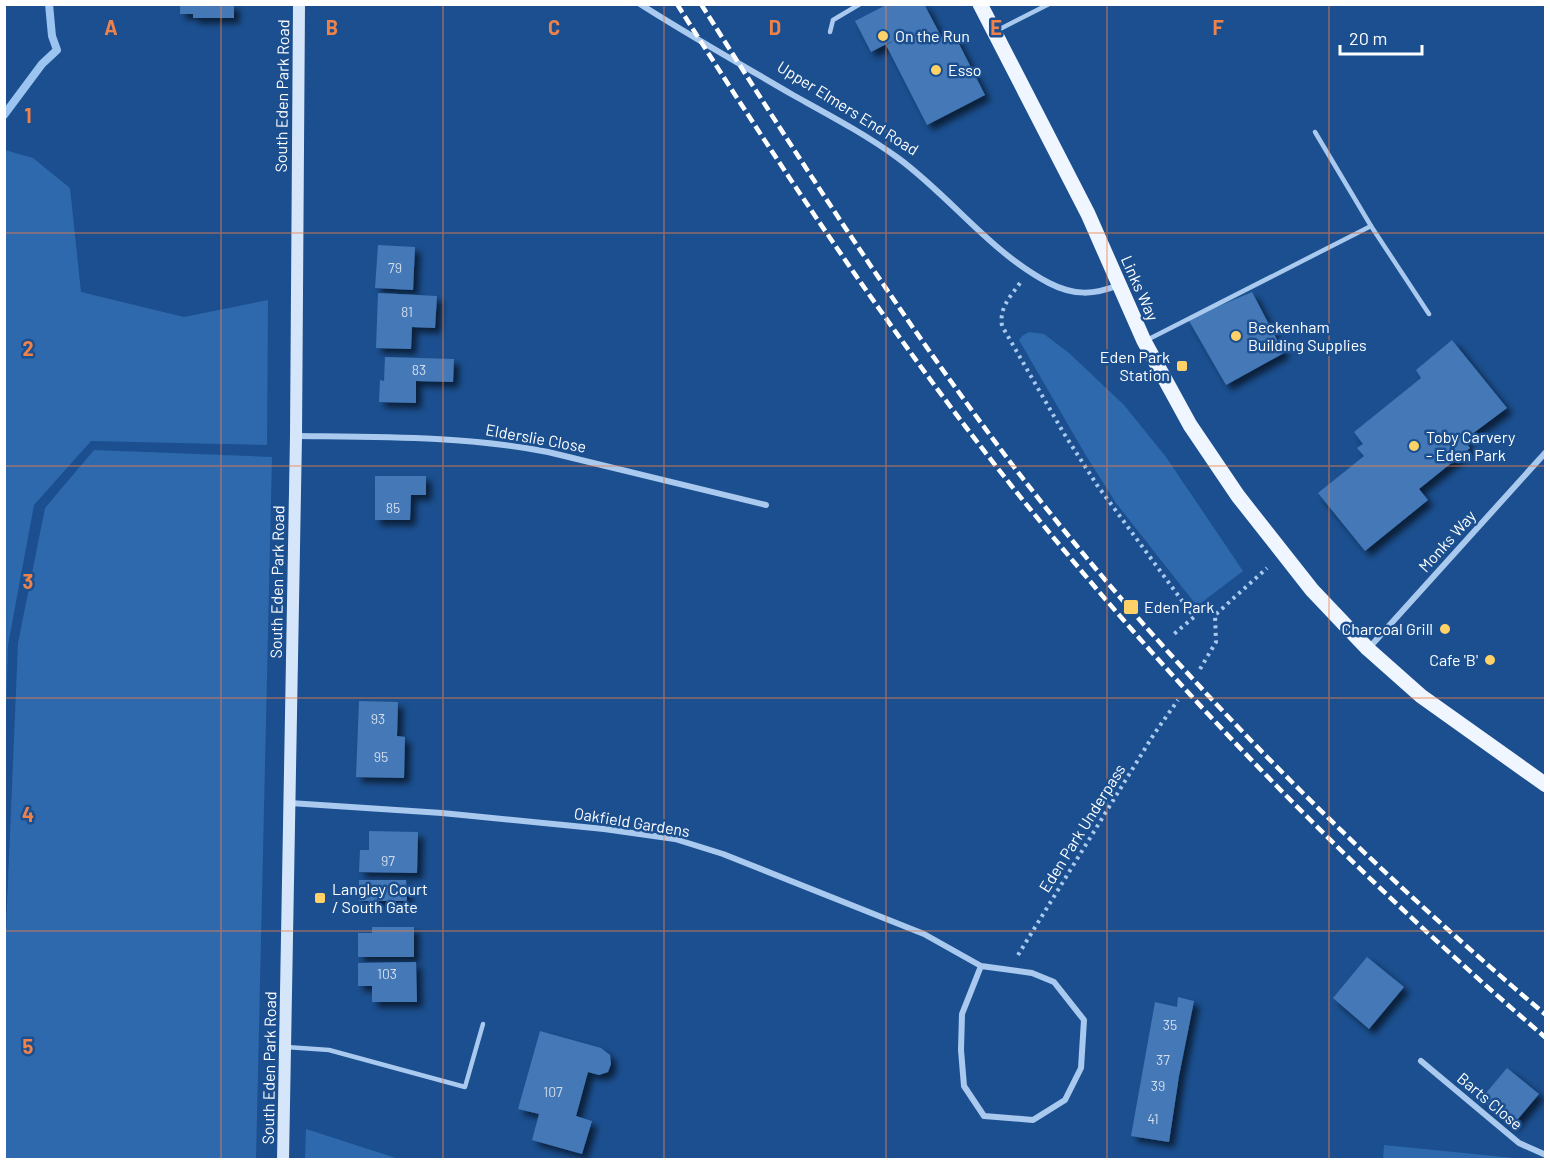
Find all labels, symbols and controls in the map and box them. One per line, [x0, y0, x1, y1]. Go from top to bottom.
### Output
text: A [104, 15, 118, 39]
text: B [326, 15, 338, 39]
text: C [548, 15, 560, 39]
text: D [769, 15, 781, 39]
text: E [990, 15, 1002, 39]
text: F [1212, 15, 1224, 39]
scale bar [1340, 18, 1422, 56]
street label: South Eden Park Road [271, 19, 292, 173]
place label: On the Run [895, 26, 970, 45]
text: 20 m [1349, 27, 1387, 49]
marker: On the Run [876, 29, 890, 43]
street label: Upper Elmers End Road [774, 56, 922, 159]
place label: Esso [948, 60, 982, 79]
marker: Esso [929, 63, 943, 77]
text: 1 [24, 103, 32, 127]
street label: Links Way [1118, 252, 1163, 324]
house number: 79 [388, 259, 402, 276]
house number: 81 [401, 303, 413, 320]
place label: Beckenham Building Supplies [1248, 317, 1367, 354]
marker: Beckenham Building Supplies [1229, 329, 1243, 343]
text: 2 [22, 336, 34, 360]
place label: Eden Park Station [1100, 347, 1170, 384]
marker: Eden Park Station [1175, 359, 1189, 373]
house number: 83 [412, 361, 426, 378]
street label: Elderslie Close [484, 419, 588, 456]
place label: Toby Carvery - Eden Park [1426, 427, 1516, 464]
marker: Toby Carvery - Eden Park [1407, 439, 1421, 453]
house number: 85 [386, 499, 400, 516]
street label: South Eden Park Road [266, 505, 287, 659]
street label: Monks Way [1414, 505, 1480, 575]
text: 3 [23, 569, 33, 593]
place label: Eden Park [1144, 597, 1214, 616]
marker: Eden Park [1122, 598, 1140, 616]
place label: Charcoal Grill [1342, 619, 1433, 638]
marker: Charcoal Grill [1438, 622, 1452, 636]
place label: Cafe 'B' [1429, 650, 1478, 669]
marker: Cafe 'B' [1483, 653, 1497, 667]
house number: 93 [371, 710, 385, 727]
house number: 95 [374, 748, 388, 765]
street label: Eden Park Underpass [1034, 760, 1129, 895]
text: 4 [22, 802, 34, 826]
street label: Oakfield Gardens [573, 803, 691, 840]
house number: 97 [381, 852, 395, 869]
place label: Langley Court / South Gate [332, 879, 428, 916]
marker: Langley Court / South Gate [313, 891, 327, 905]
house number: 103 [377, 965, 397, 982]
street label: South Eden Park Road [258, 991, 279, 1145]
house number: 35 [1163, 1016, 1177, 1033]
text: 5 [23, 1034, 34, 1058]
house number: 37 [1156, 1051, 1170, 1068]
street label: Barts Close [1454, 1068, 1527, 1133]
house number: 39 [1151, 1077, 1165, 1094]
house number: 107 [543, 1083, 563, 1100]
house number: 41 [1147, 1110, 1159, 1127]

